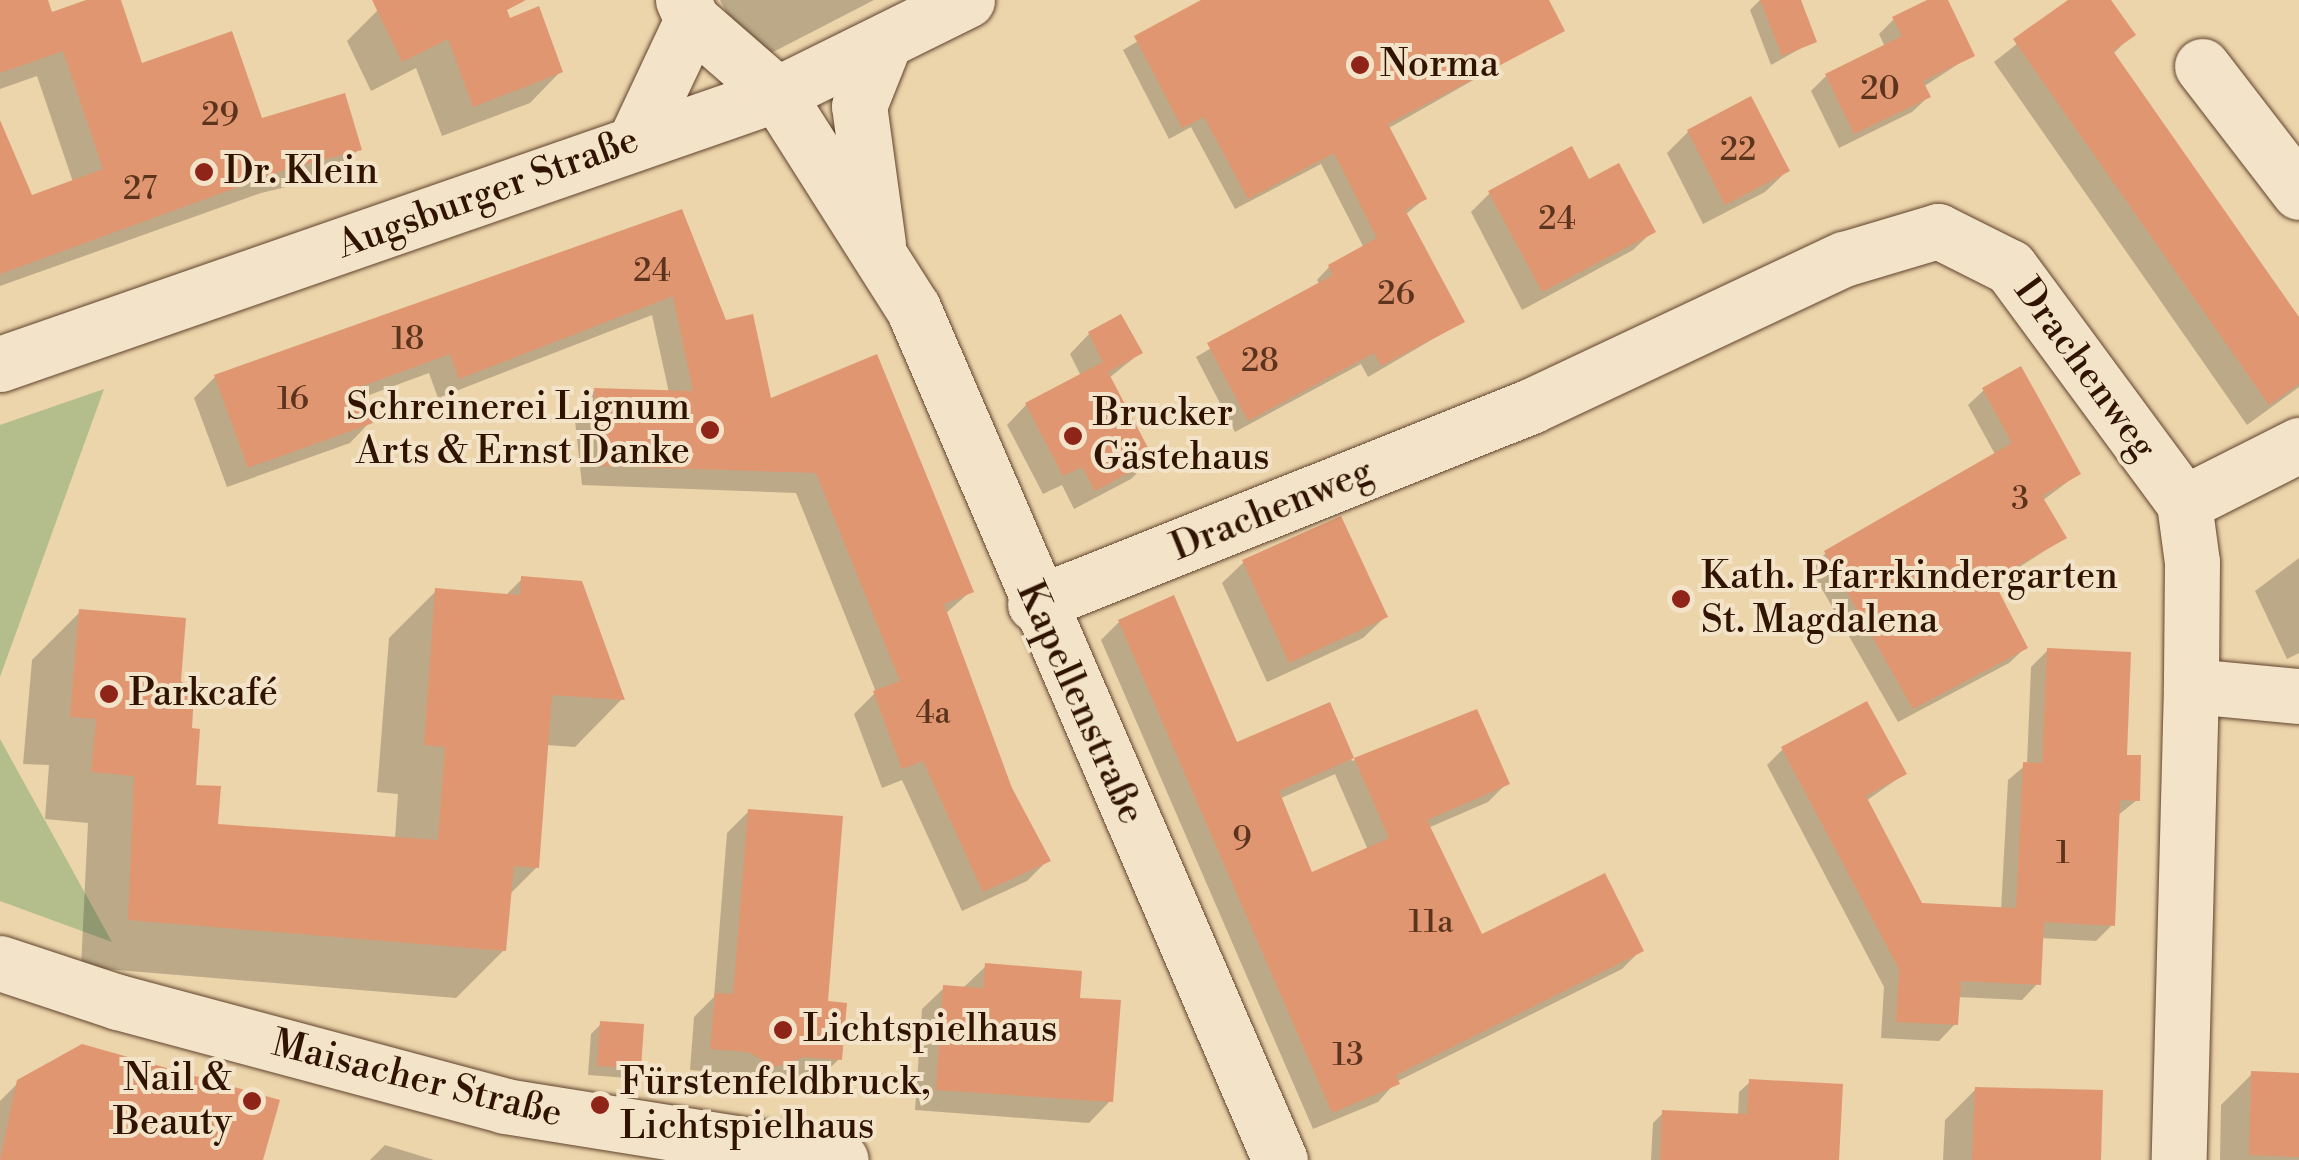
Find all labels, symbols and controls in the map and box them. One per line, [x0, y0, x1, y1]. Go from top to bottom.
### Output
place label: Norma [1380, 42, 1499, 88]
marker: Norma [1349, 54, 1371, 76]
house number: 20 [1860, 70, 1900, 108]
house number: 29 [201, 96, 239, 134]
street label: Augsburger Straße [331, 117, 645, 269]
house number: 22 [1720, 131, 1756, 169]
place label: Dr. Klein [224, 149, 378, 195]
marker: Dr. Klein [193, 161, 215, 183]
house number: 27 [123, 170, 157, 208]
house number: 24 [1538, 200, 1576, 238]
house number: 24 [633, 252, 671, 290]
street label: Drachenweg [2004, 269, 2166, 469]
house number: 26 [1377, 275, 1415, 313]
house number: 18 [392, 320, 424, 358]
house number: 28 [1241, 342, 1279, 380]
house number: 16 [277, 380, 309, 418]
place label: Schreinerei Lignum Arts & Ernst Danke [346, 385, 690, 474]
place label: Brucker Gästehaus [1093, 391, 1270, 480]
marker: Schreinerei Lignum Arts & Ernst Danke [699, 419, 721, 441]
marker: Brucker Gästehaus [1062, 425, 1084, 447]
street label: Drachenweg [1165, 449, 1379, 571]
house number: 3 [2011, 480, 2029, 518]
place label: Kath. Pfarrkindergarten St. Magdalena [1701, 554, 2118, 644]
street label: Kapellenstraße [1006, 575, 1154, 831]
marker: Kath. Pfarrkindergarten St. Magdalena [1670, 588, 1692, 610]
place label: Parkcafé [129, 671, 278, 717]
marker: Parkcafé [98, 683, 120, 705]
house number: 4a [915, 694, 951, 732]
house number: 9 [1232, 820, 1252, 858]
house number: 1 [2056, 834, 2070, 872]
house number: 11a [1409, 903, 1453, 941]
place label: Lichtspielhaus [803, 1007, 1057, 1053]
marker: Lichtspielhaus [772, 1019, 794, 1041]
street label: Maisacher Straße [267, 1021, 567, 1137]
house number: 13 [1332, 1036, 1364, 1074]
place label: Nail & Beauty [113, 1056, 232, 1146]
place label: Fürstenfeldbruck, Lichtspielhaus [620, 1060, 930, 1150]
marker: Nail & Beauty [241, 1090, 263, 1112]
marker: Fürstenfeldbruck, Lichtspielhaus [589, 1094, 611, 1116]

